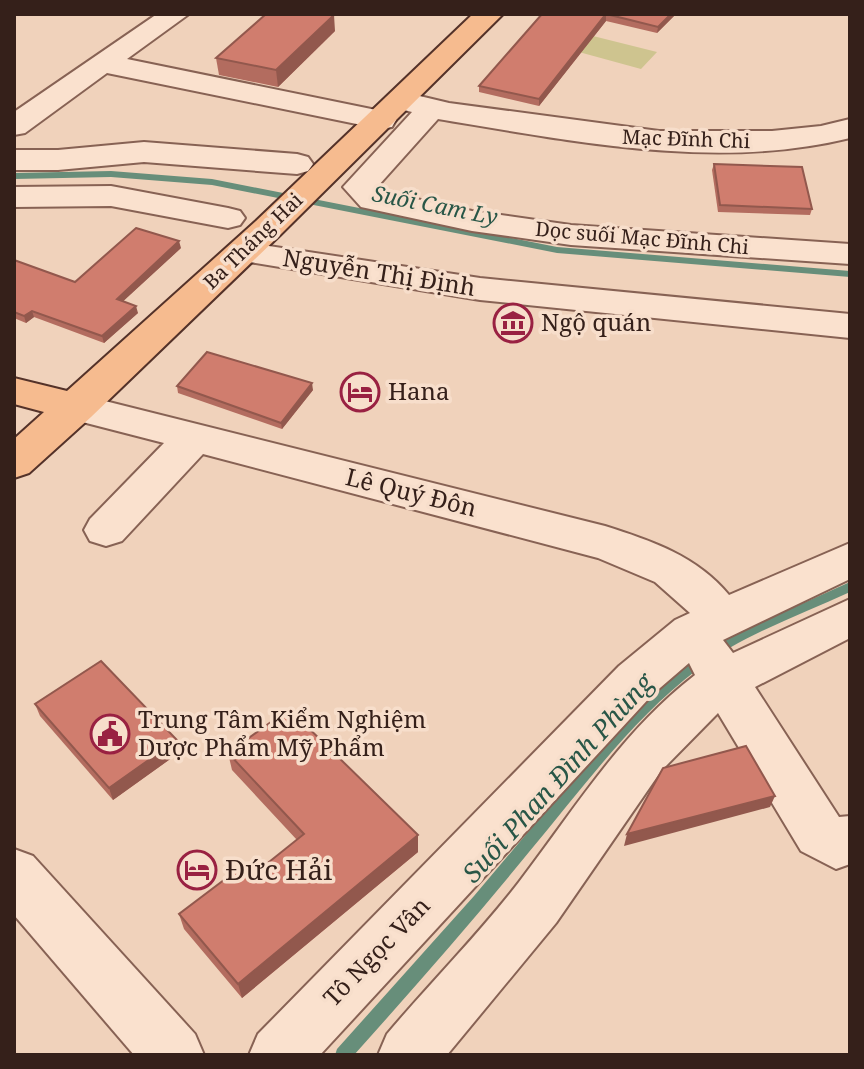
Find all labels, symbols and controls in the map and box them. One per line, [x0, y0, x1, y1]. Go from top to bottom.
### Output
street label: Mạc Đĩnh Chi [621, 123, 751, 154]
water label: Suối Cam Ly [370, 177, 501, 231]
street label: Ba Tháng Hai [197, 186, 309, 295]
street label: Dọc suối Mạc Đĩnh Chi [534, 215, 750, 260]
street label: Nguyễn Thị Định [281, 240, 478, 303]
museum icon: Ngộ quán [492, 302, 534, 344]
place label: Ngộ quán [541, 305, 651, 338]
hotel icon: Hana [339, 371, 381, 413]
place label: Hana [388, 374, 450, 407]
street label: Lê Quý Đôn [343, 459, 480, 524]
water label: Suối Phan Đình Phùng [453, 664, 662, 890]
place label: Trung Tâm Kiểm Nghiệm Dược Phẩm Mỹ Phẩm [138, 702, 427, 763]
public building icon: Trung Tâm Kiểm Nghiệm Dược Phẩm Mỹ Phẩm [89, 713, 131, 755]
hotel icon: Đức Hải [176, 849, 218, 891]
place label: Đức Hải [225, 850, 332, 888]
street label: Tô Ngọc Vân [315, 889, 437, 1013]

